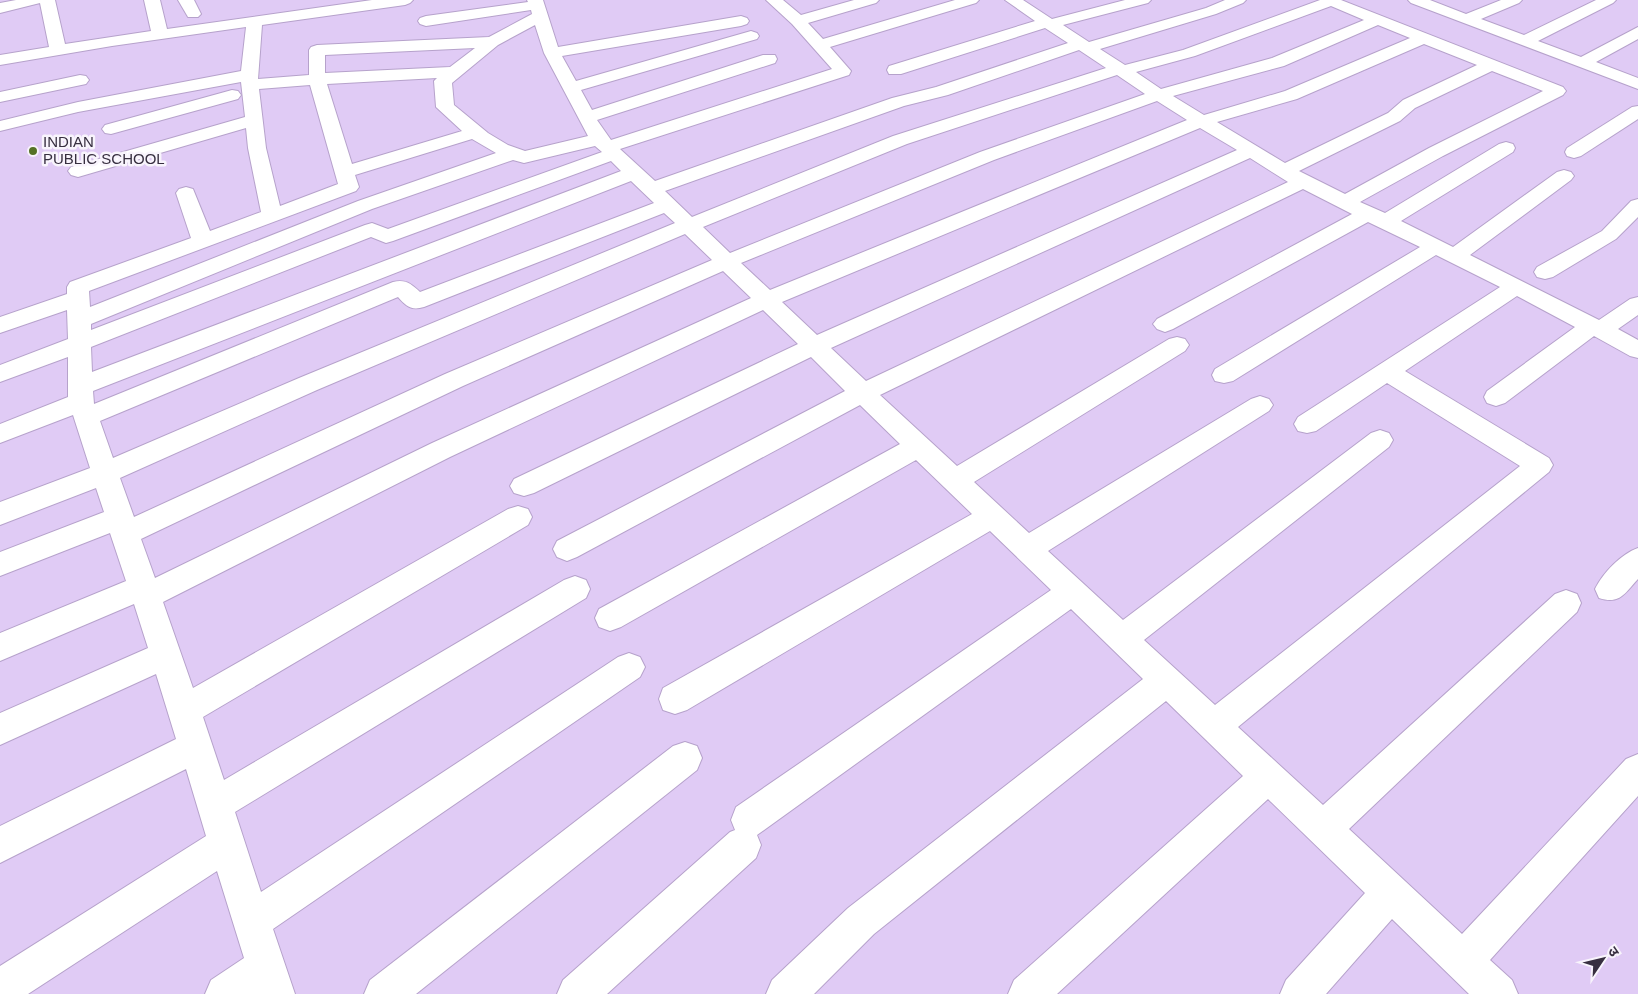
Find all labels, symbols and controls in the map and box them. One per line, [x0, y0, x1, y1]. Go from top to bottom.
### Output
place label: INDIAN PUBLIC SCHOOL [43, 133, 165, 167]
marker: INDIAN PUBLIC SCHOOL [27, 145, 39, 157]
north arrow [1578, 934, 1628, 984]
text: उ [1605, 944, 1623, 960]

